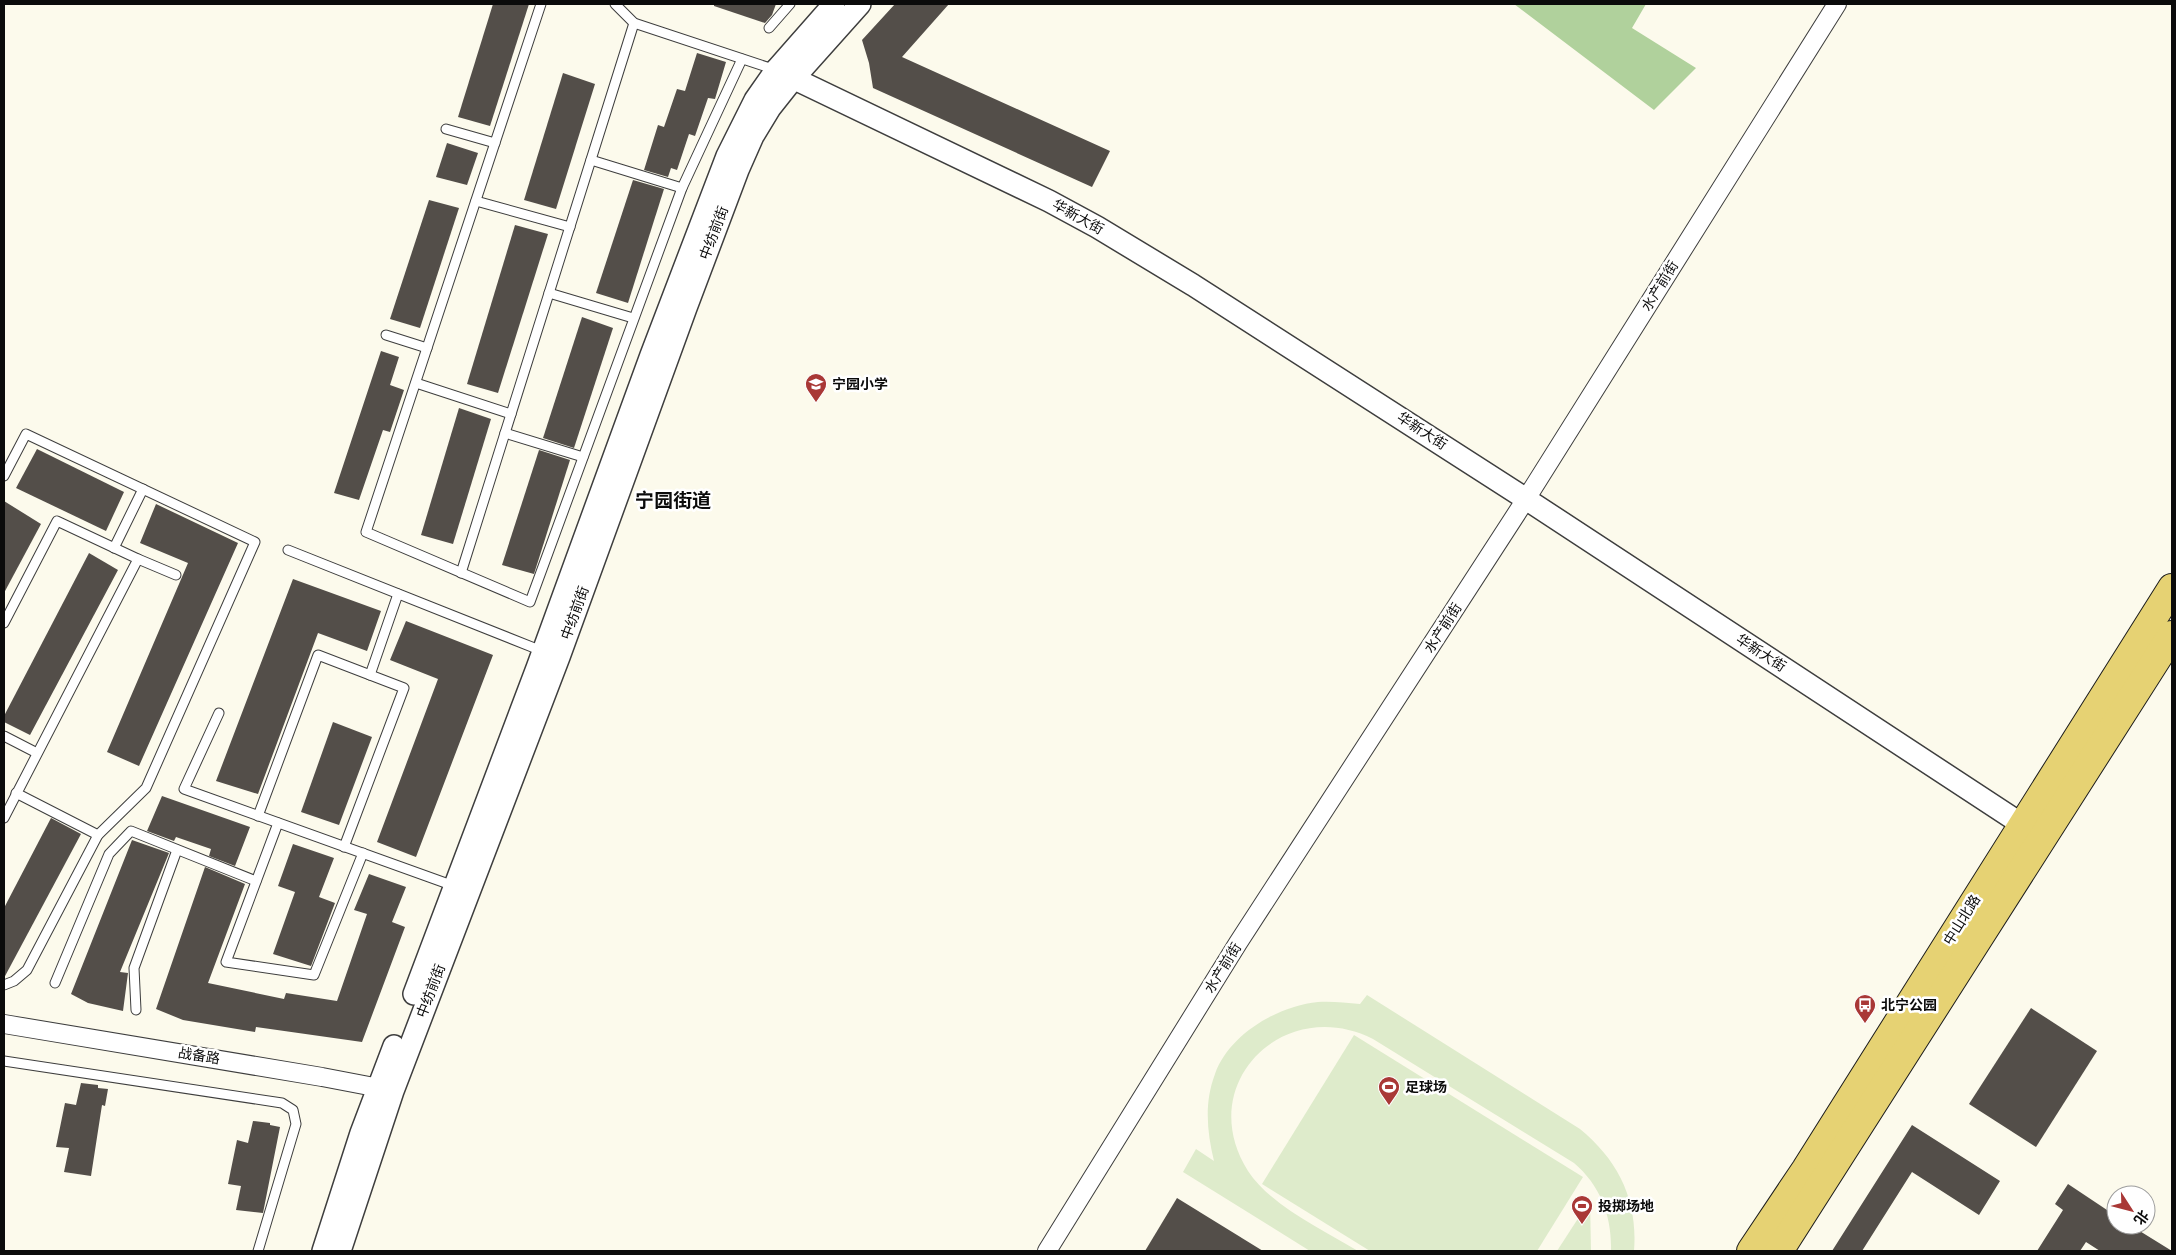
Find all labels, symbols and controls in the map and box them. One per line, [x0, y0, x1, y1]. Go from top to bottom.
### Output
street label: 华新大街 [1050, 196, 1107, 237]
street label: 中纺前街 [696, 204, 731, 262]
street label: 水产前街 [1638, 258, 1681, 314]
school or university icon: 宁园小学 [804, 372, 828, 403]
place label: 宁园小学 [832, 376, 888, 392]
street label: 华新大街 [1394, 409, 1450, 453]
district label: 宁园街道 [635, 490, 711, 511]
street label: 中纺前街 [557, 584, 592, 642]
street label: 水产前街 [1421, 600, 1465, 656]
street label: 华新大街 [1733, 631, 1789, 675]
street label: 中山北路 [1940, 892, 1983, 948]
street label: 水产前街 [1201, 940, 1244, 996]
street label: 中纺前街 [413, 962, 448, 1020]
bus stop icon: 北宁公园 [1853, 993, 1877, 1024]
place label: 北宁公园 [1881, 997, 1937, 1013]
street label: 战备路 [177, 1044, 221, 1067]
sports icon: 足球场 [1377, 1075, 1401, 1106]
place label: 足球场 [1405, 1080, 1447, 1095]
north arrow [2106, 1185, 2156, 1235]
sports icon: 投掷场地 [1570, 1194, 1594, 1225]
place label: 投掷场地 [1598, 1199, 1654, 1214]
text: 北 [2131, 1207, 2151, 1227]

